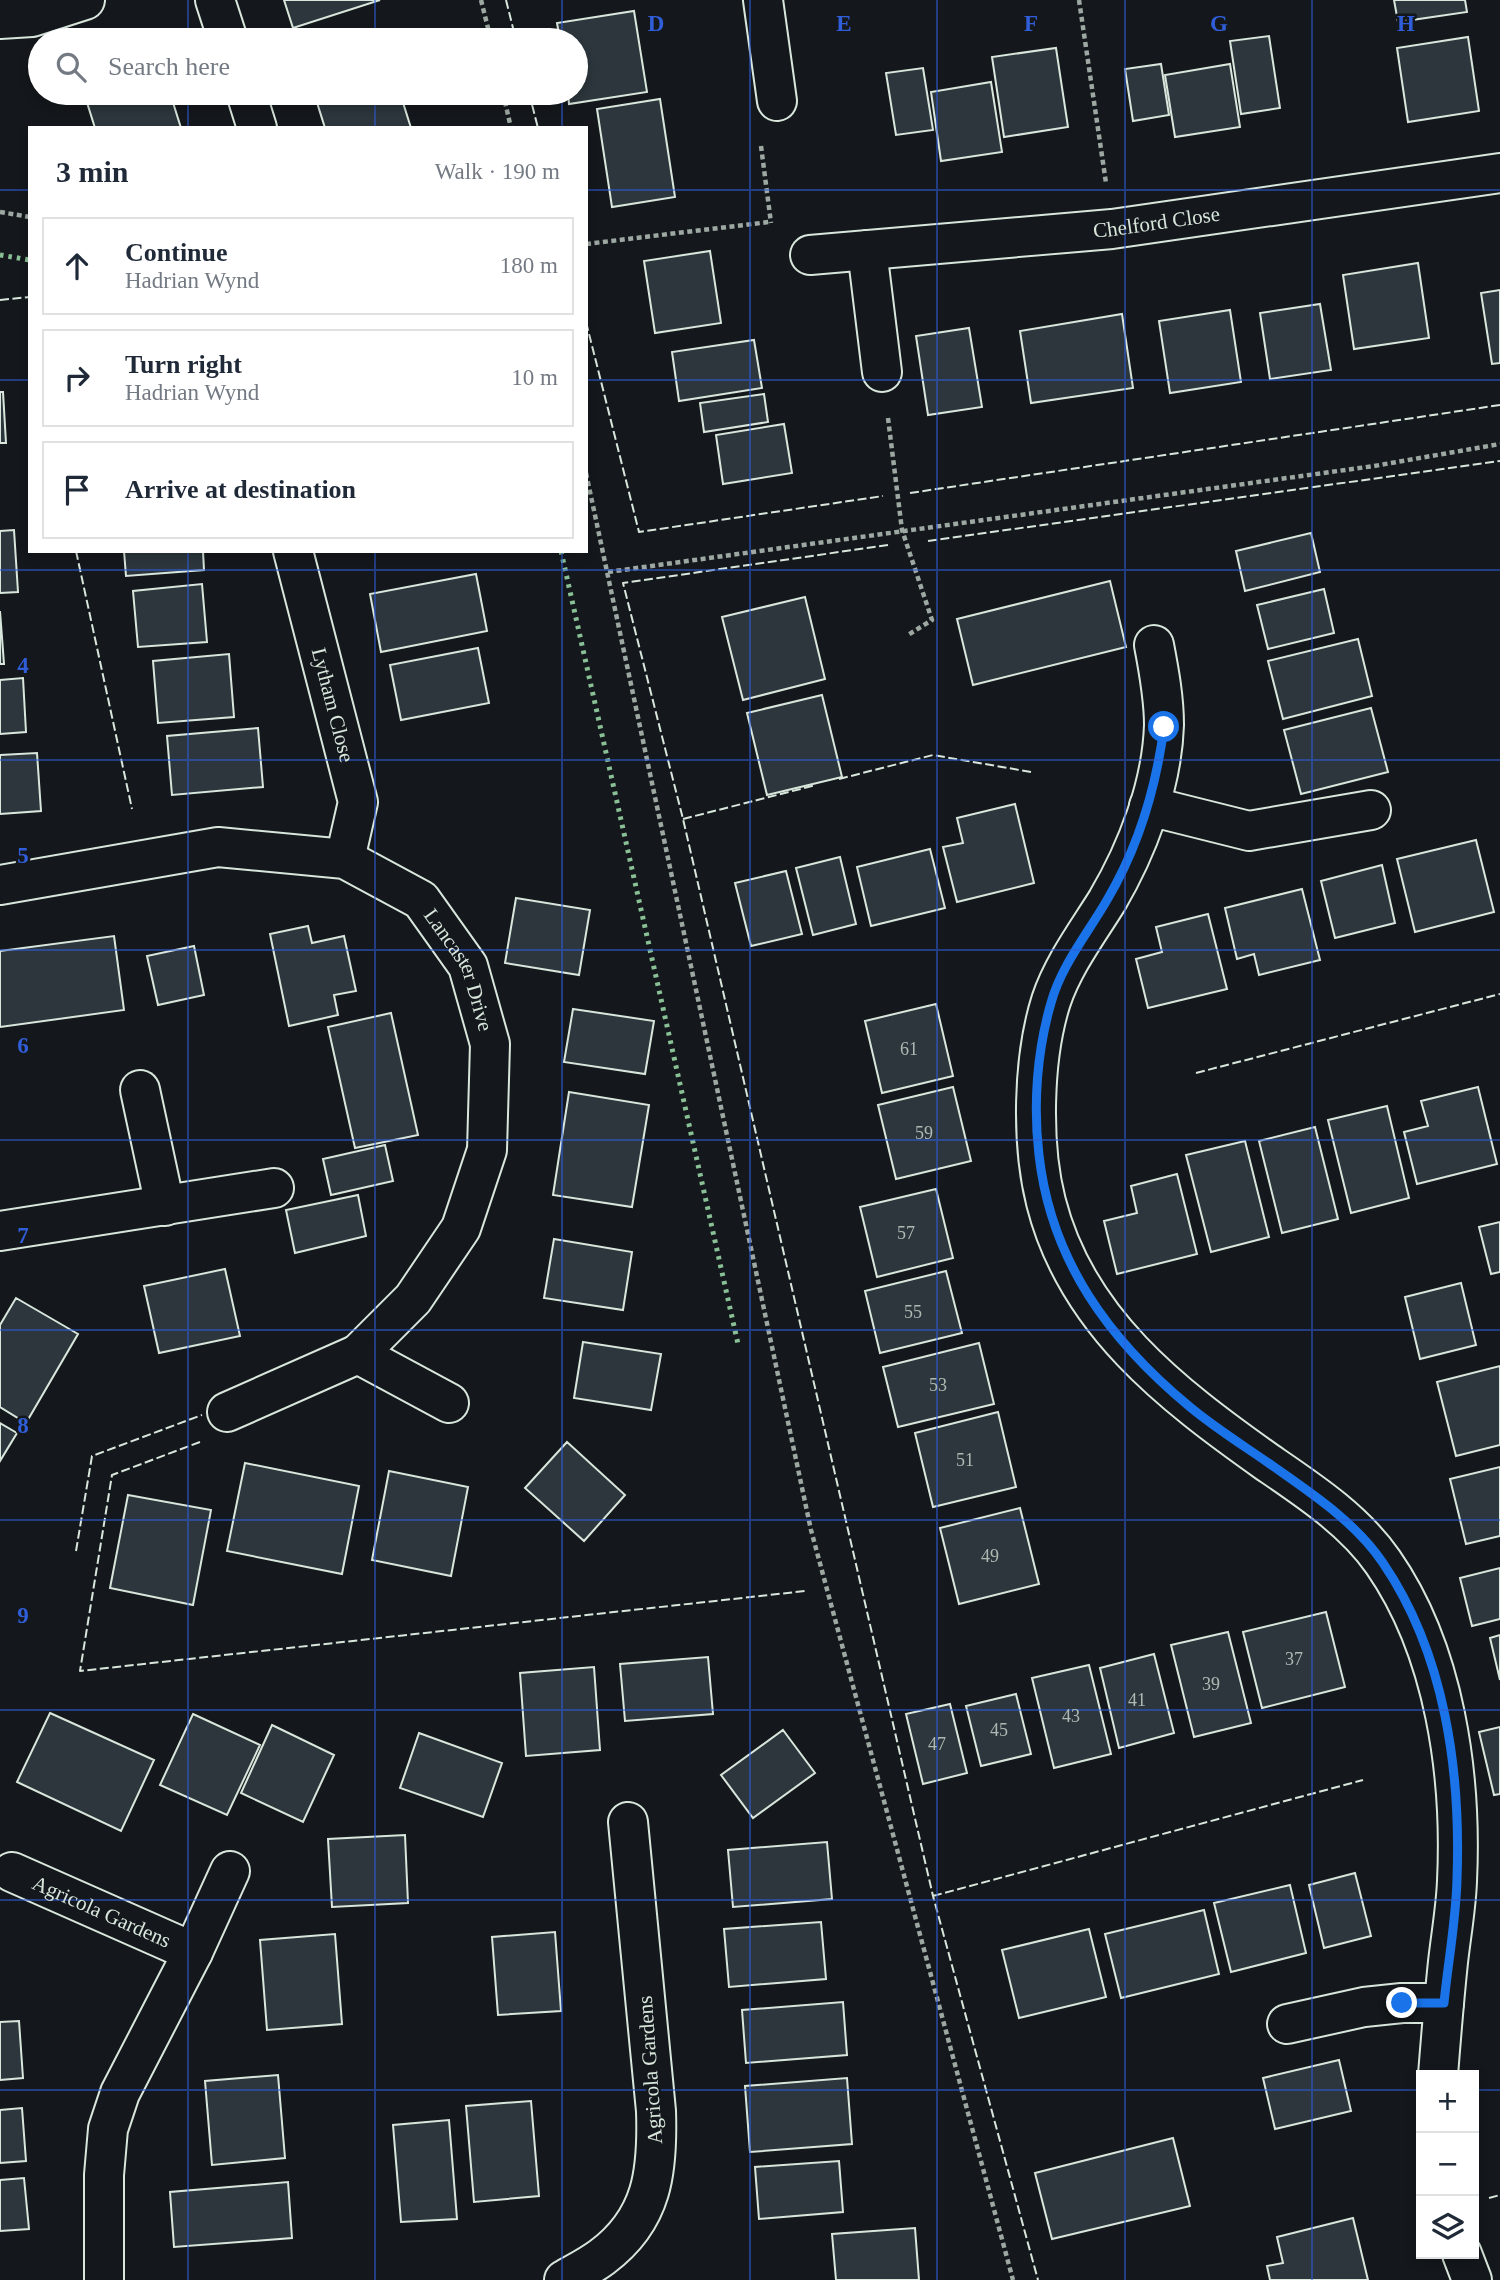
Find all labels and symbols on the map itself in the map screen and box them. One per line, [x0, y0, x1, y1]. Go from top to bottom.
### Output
text: D [648, 11, 664, 36]
text: E [836, 11, 852, 36]
text: F [1024, 11, 1038, 36]
text: G [1210, 11, 1228, 36]
text: H [1397, 11, 1415, 36]
street label: Chelford Close [1092, 202, 1221, 243]
street label: Lytham Close [307, 645, 359, 765]
text: 4 [17, 653, 29, 678]
route start [1148, 711, 1179, 742]
text: 5 [17, 843, 29, 868]
street label: Lancaster Drive [419, 904, 498, 1034]
text: 6 [17, 1033, 29, 1058]
house number: 61 [900, 1039, 918, 1059]
house number: 59 [915, 1123, 933, 1143]
text: 7 [17, 1223, 29, 1248]
house number: 57 [897, 1223, 915, 1243]
house number: 55 [904, 1302, 922, 1322]
house number: 53 [929, 1375, 947, 1395]
text: 8 [17, 1413, 29, 1438]
house number: 51 [956, 1450, 974, 1470]
house number: 49 [981, 1546, 999, 1566]
text: 9 [17, 1603, 29, 1628]
house number: 37 [1285, 1649, 1303, 1669]
house number: 39 [1202, 1674, 1220, 1694]
house number: 41 [1128, 1690, 1146, 1710]
house number: 43 [1062, 1706, 1080, 1726]
house number: 45 [990, 1720, 1008, 1740]
house number: 47 [928, 1734, 946, 1754]
street label: Agricola Gardens [29, 1871, 175, 1953]
route end [1386, 1987, 1417, 2018]
street label: Agricola Gardens [633, 1995, 667, 2145]

